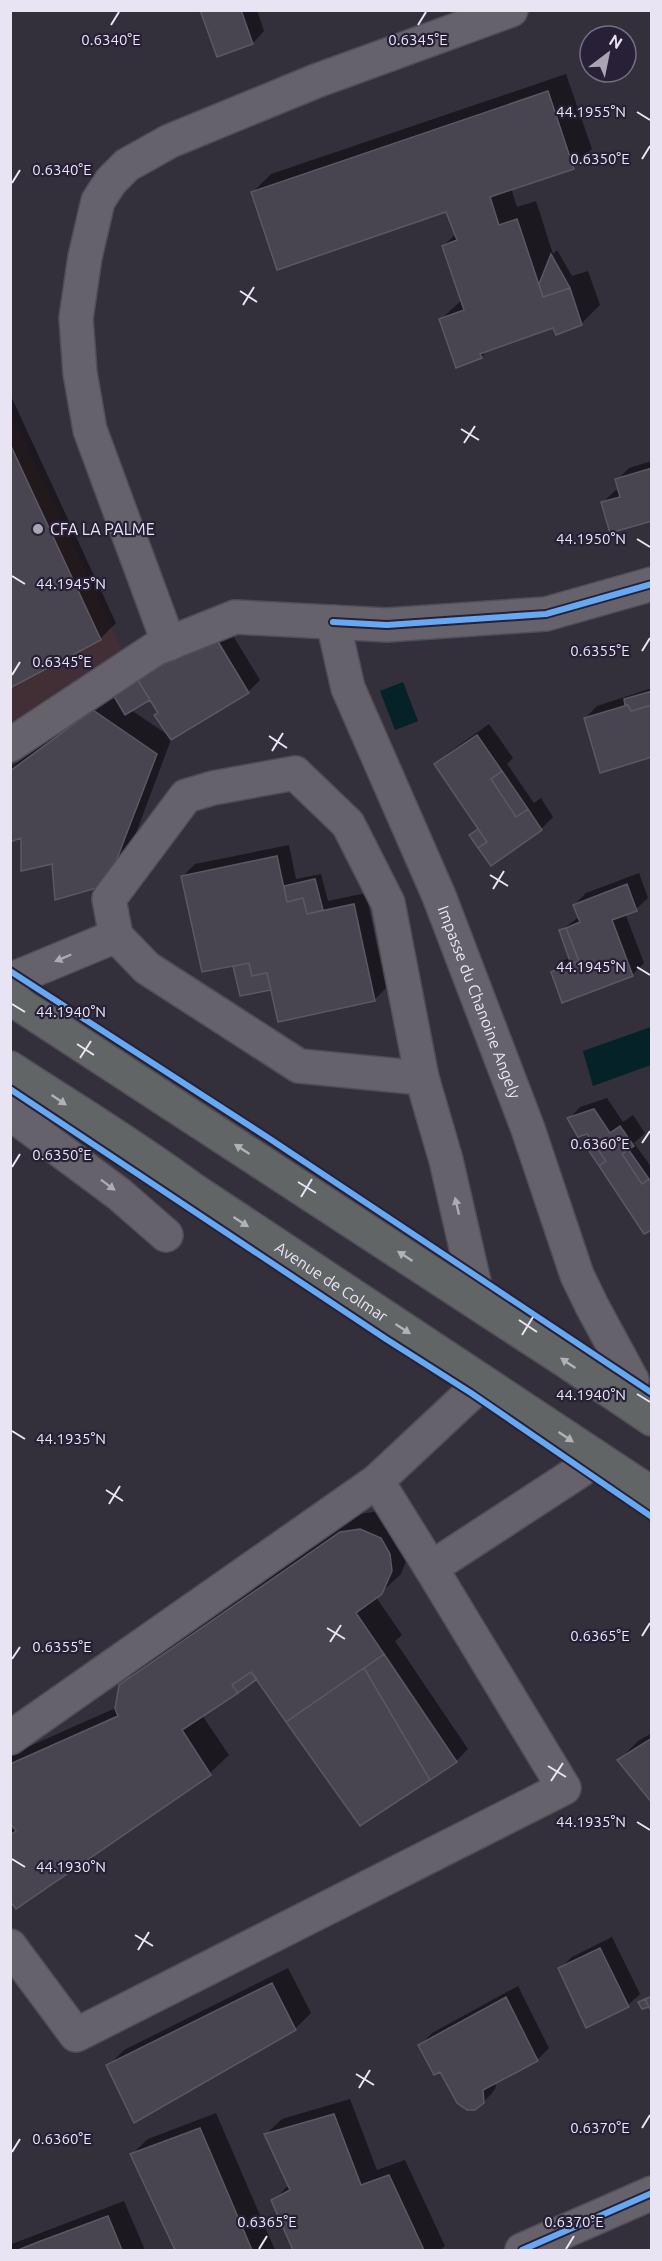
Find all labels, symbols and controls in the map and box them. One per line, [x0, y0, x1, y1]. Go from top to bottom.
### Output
north arrow [578, 24, 638, 84]
text: N [606, 30, 626, 52]
text: 0.6340°E [81, 31, 141, 48]
text: 0.6345°E [388, 31, 448, 48]
text: 44.1955°N [556, 103, 626, 120]
text: 0.6350°E [570, 150, 630, 167]
text: 0.6340°E [32, 161, 92, 178]
place label: CFA LA PALME [50, 520, 155, 538]
marker: CFA LA PALME [31, 522, 45, 536]
text: 44.1950°N [556, 530, 626, 547]
text: 44.1945°N [36, 575, 106, 592]
text: 0.6355°E [570, 642, 630, 659]
text: 0.6345°E [32, 653, 92, 670]
street label: Impasse du Chanoine Angely [434, 903, 524, 1101]
one-way arrow [54, 954, 72, 963]
text: 44.1945°N [556, 958, 626, 975]
text: 44.1940°N [36, 1003, 106, 1020]
one-way arrow [51, 1094, 67, 1105]
text: 0.6360°E [570, 1135, 630, 1152]
one-way arrow [234, 1144, 250, 1155]
text: 0.6350°E [32, 1146, 92, 1163]
one-way arrow [100, 1179, 115, 1191]
one-way arrow [451, 1197, 461, 1215]
one-way arrow [232, 1216, 249, 1227]
street label: Avenue de Colmar [272, 1238, 391, 1325]
one-way arrow [397, 1250, 414, 1261]
one-way arrow [395, 1323, 411, 1335]
one-way arrow [560, 1357, 577, 1368]
text: 44.1940°N [556, 1386, 626, 1403]
text: 44.1935°N [36, 1430, 106, 1447]
one-way arrow [557, 1431, 573, 1443]
text: 0.6365°E [570, 1627, 630, 1644]
text: 0.6355°E [32, 1638, 92, 1655]
text: 44.1935°N [556, 1813, 626, 1830]
text: 44.1930°N [36, 1858, 106, 1875]
text: 0.6370°E [570, 2119, 630, 2136]
text: 0.6360°E [32, 2130, 92, 2147]
text: 0.6365°E [237, 2213, 297, 2230]
text: 0.6370°E [544, 2213, 604, 2230]

